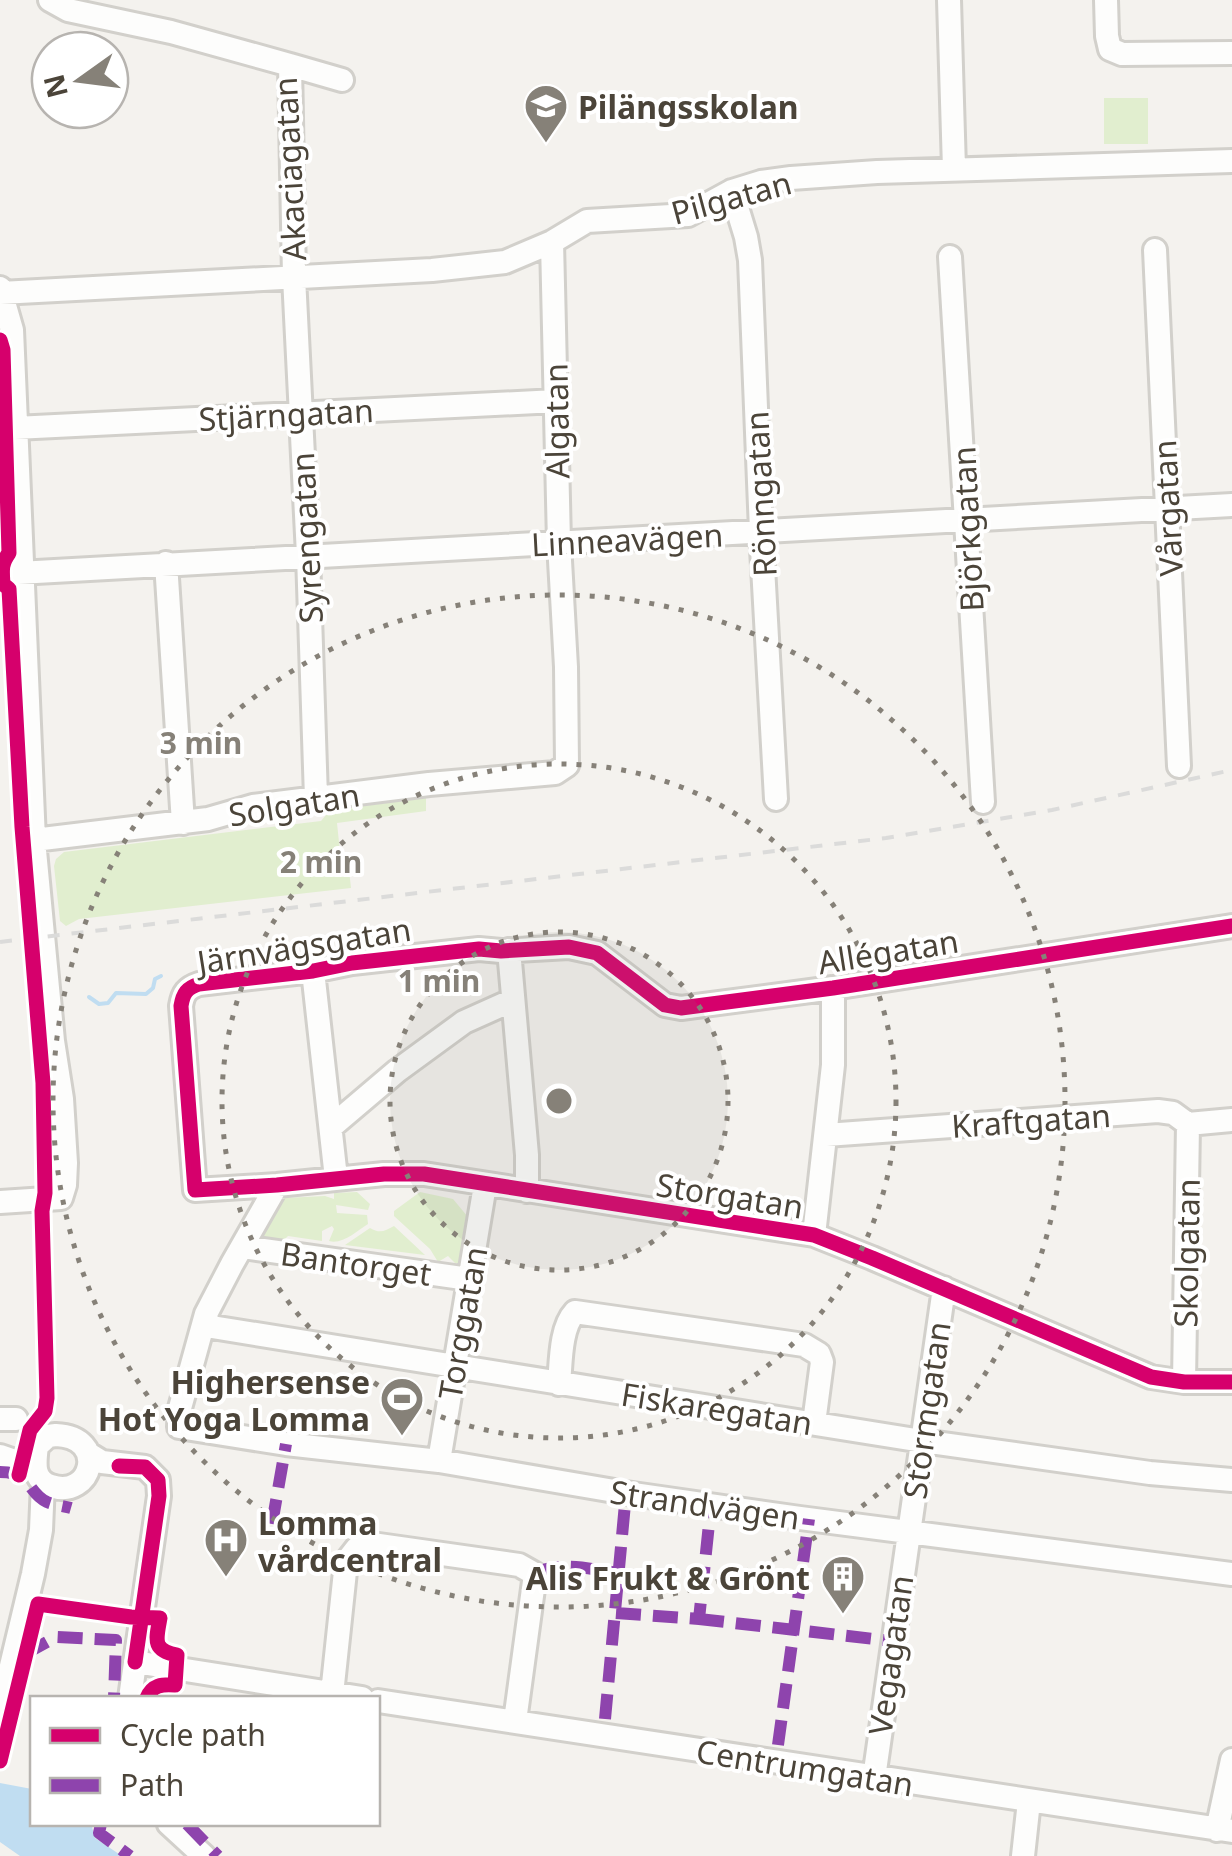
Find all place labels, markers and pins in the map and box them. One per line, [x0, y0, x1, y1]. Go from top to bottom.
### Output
school or university icon: Pilängsskolan [523, 83, 569, 144]
place label: Pilängsskolan [578, 85, 799, 128]
centre of rings [541, 1083, 577, 1119]
place label: Highersense Hot Yoga Lomma [98, 1360, 370, 1440]
sports icon: Highersense Hot Yoga Lomma [379, 1376, 425, 1437]
place label: Lomma vårdcentral [258, 1501, 442, 1581]
hospital icon: Lomma vårdcentral [203, 1517, 249, 1578]
building icon: Alis Frukt & Grönt [820, 1554, 866, 1615]
place label: Alis Frukt & Grönt [526, 1556, 810, 1599]

